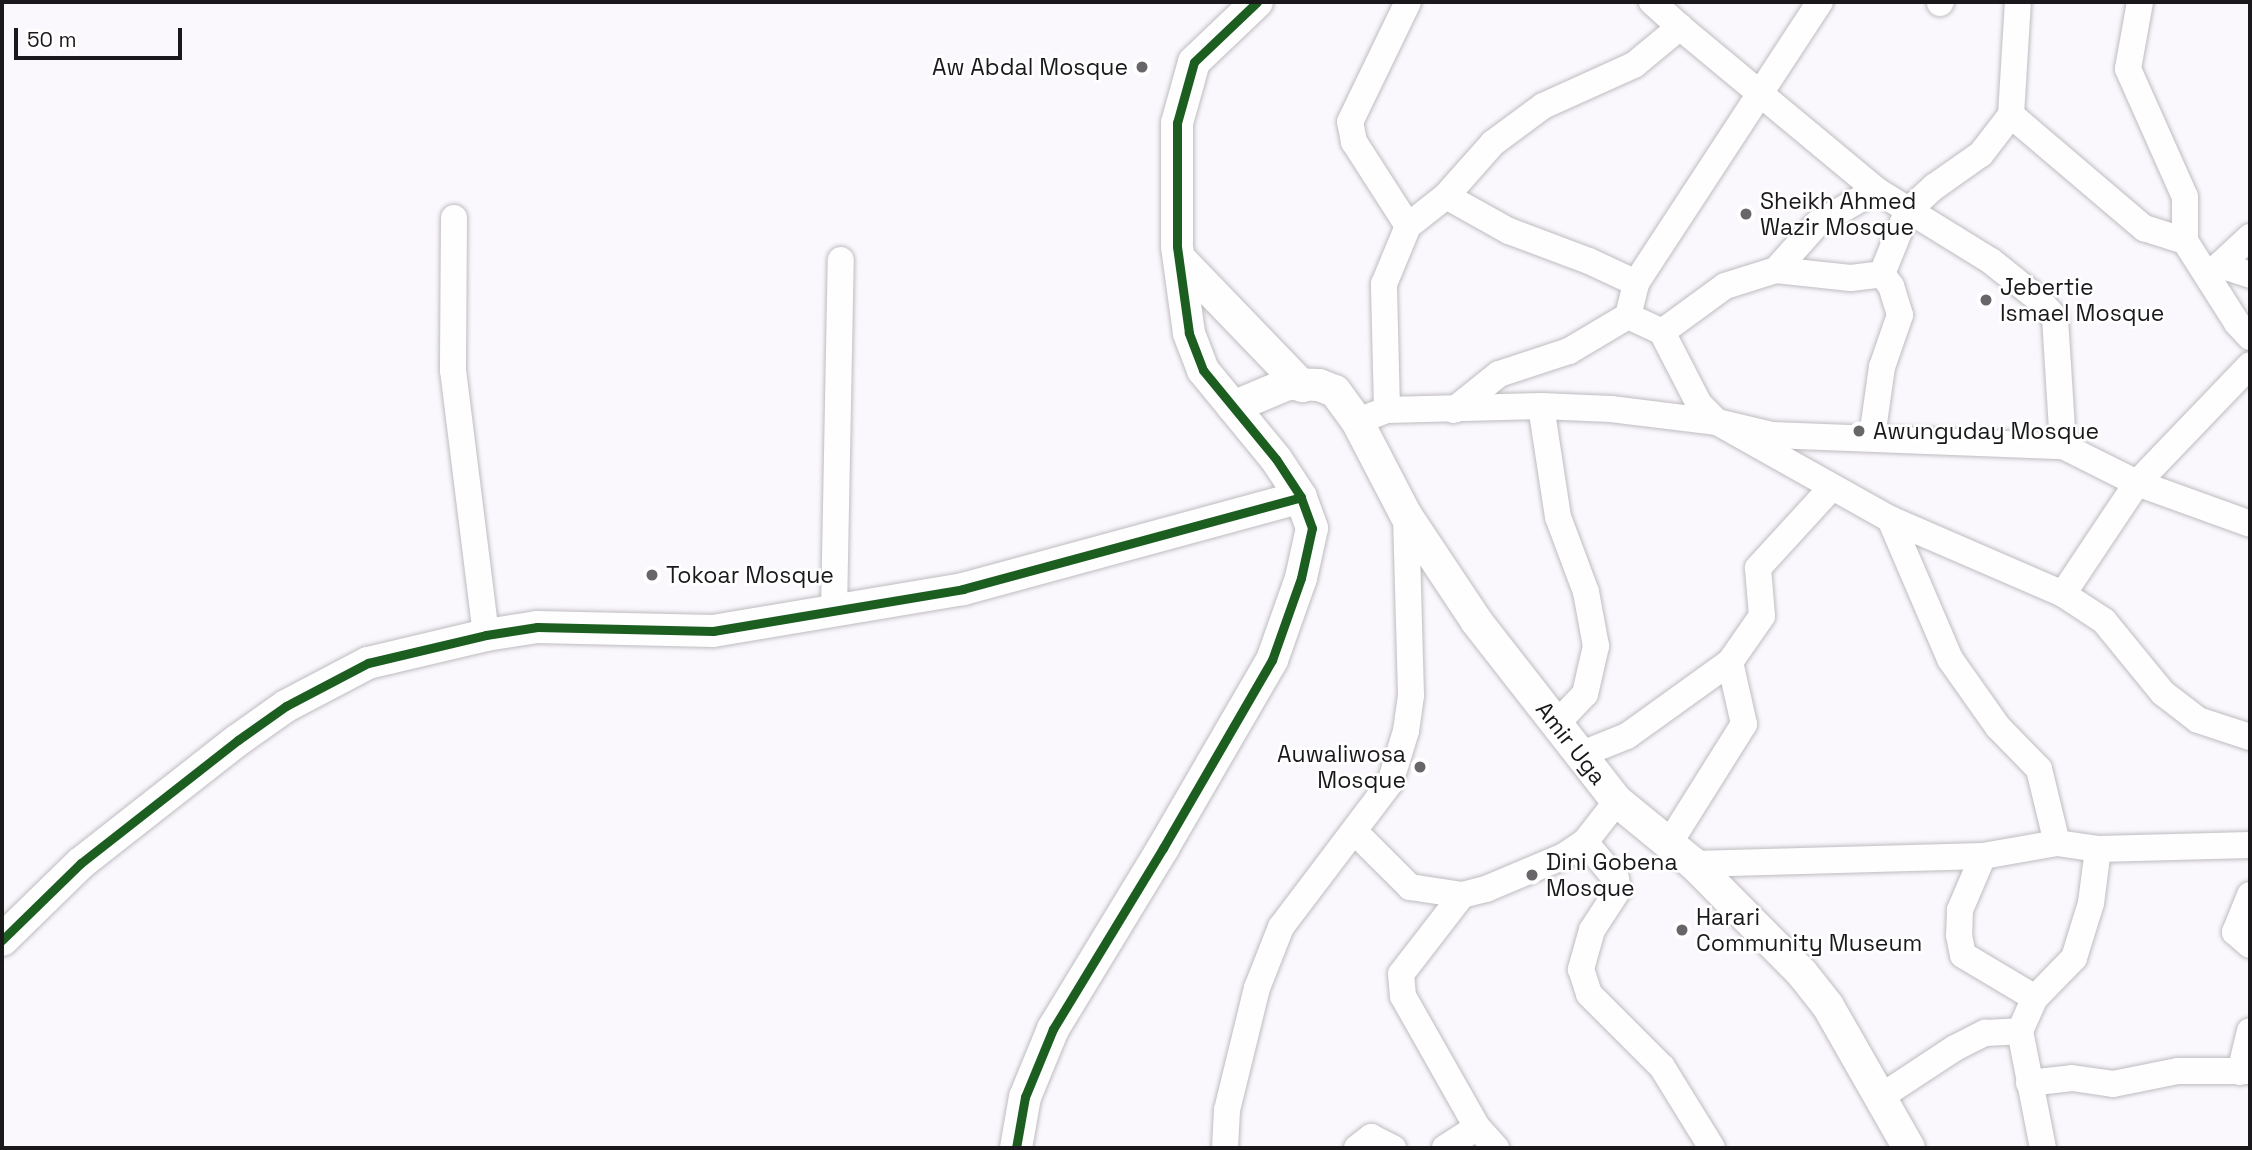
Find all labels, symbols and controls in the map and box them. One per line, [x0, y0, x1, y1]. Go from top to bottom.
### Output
scale bar [18, 14, 186, 58]
text: 50 m [27, 26, 77, 53]
place label: Aw Abdal Mosque [932, 53, 1128, 81]
marker: Aw Abdal Mosque [1134, 59, 1150, 75]
place label: Sheikh Ahmed Wazir Mosque [1760, 187, 1917, 241]
marker: Sheikh Ahmed Wazir Mosque [1738, 206, 1754, 222]
place label: Jebertie Ismael Mosque [2000, 273, 2164, 327]
marker: Jebertie Ismael Mosque [1978, 292, 1994, 308]
place label: Awunguday Mosque [1873, 417, 2099, 445]
marker: Awunguday Mosque [1851, 423, 1867, 439]
place label: Tokoar Mosque [666, 561, 834, 589]
marker: Tokoar Mosque [644, 567, 660, 583]
street label: Amir Uga [1530, 696, 1612, 790]
place label: Auwaliwosa Mosque [1277, 740, 1406, 794]
marker: Auwaliwosa Mosque [1412, 759, 1428, 775]
place label: Dini Gobena Mosque [1546, 848, 1678, 902]
marker: Dini Gobena Mosque [1524, 867, 1540, 883]
place label: Harari Community Museum [1696, 903, 1922, 957]
marker: Harari Community Museum [1674, 922, 1690, 938]

